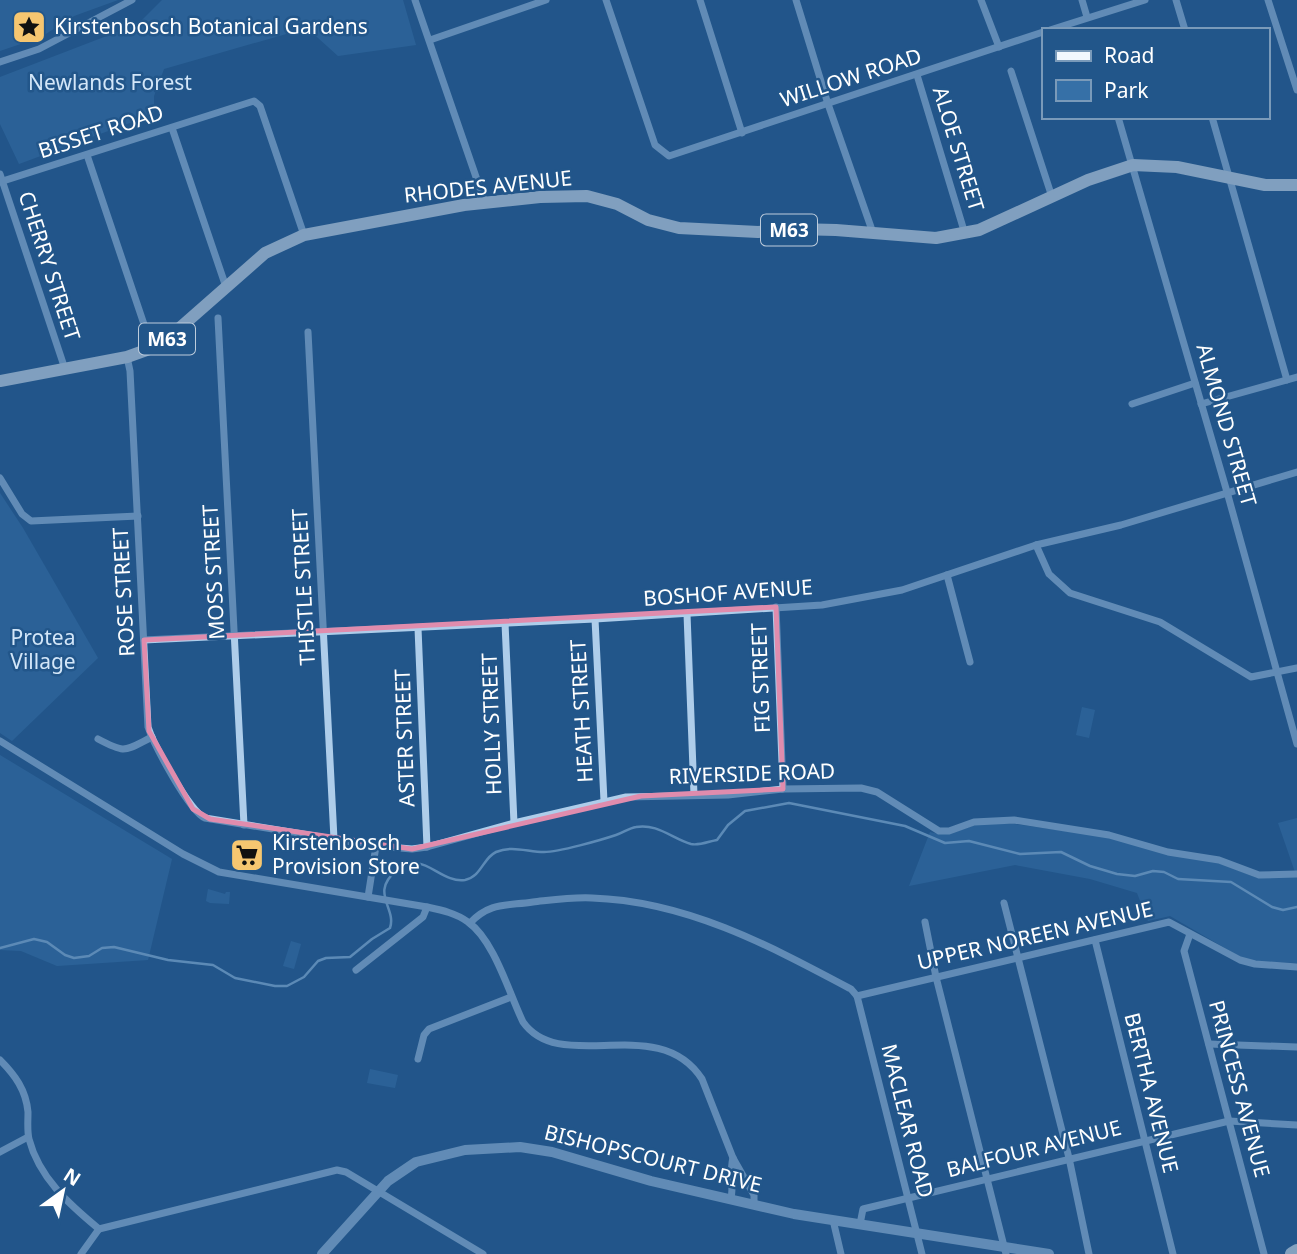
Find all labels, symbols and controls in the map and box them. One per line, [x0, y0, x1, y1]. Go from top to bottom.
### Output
place icon: Kirstenbosch Botanical Gardens [10, 8, 48, 46]
place label: Kirstenbosch Botanical Gardens [54, 12, 368, 40]
legend [1042, 28, 1269, 119]
street label: WILLOW ROAD [776, 41, 925, 113]
text: Road [1104, 41, 1154, 69]
park label: Newlands Forest [28, 68, 192, 96]
text: Park [1104, 76, 1149, 104]
street label: ALOE STREET [927, 83, 991, 215]
street label: BISSET ROAD [34, 98, 167, 165]
street label: RHODES AVENUE [402, 163, 573, 209]
street label: CHERRY STREET [13, 188, 87, 344]
road number: M63 [761, 214, 817, 246]
road number: M63 [139, 324, 195, 354]
street label: ALMOND STREET [1190, 340, 1264, 510]
street label: MOSS STREET [195, 503, 231, 640]
street label: THISTLE STREET [285, 508, 321, 666]
street label: ROSE STREET [106, 526, 140, 657]
street label: BOSHOF AVENUE [642, 572, 814, 612]
street label: FIG STREET [744, 622, 776, 734]
park label: Protea Village [10, 623, 76, 675]
street label: HEATH STREET [563, 639, 599, 783]
street label: HOLLY STREET [475, 652, 507, 795]
street label: ASTER STREET [388, 668, 420, 808]
street label: RIVERSIDE ROAD [668, 756, 836, 790]
place label: Kirstenbosch Provision Store [272, 828, 420, 880]
supermarket icon: Kirstenbosch Provision Store [228, 836, 266, 874]
street label: UPPER NOREEN AVENUE [914, 894, 1155, 976]
street label: PRINCESS AVENUE [1203, 997, 1277, 1180]
street label: BERTHA AVENUE [1119, 1010, 1185, 1176]
street label: MACLEAR ROAD [875, 1041, 941, 1201]
street label: BALFOUR AVENUE [943, 1113, 1124, 1183]
street label: BISHOPSCOURT DRIVE [542, 1117, 765, 1199]
north arrow [28, 1156, 98, 1226]
text: N [59, 1162, 86, 1192]

